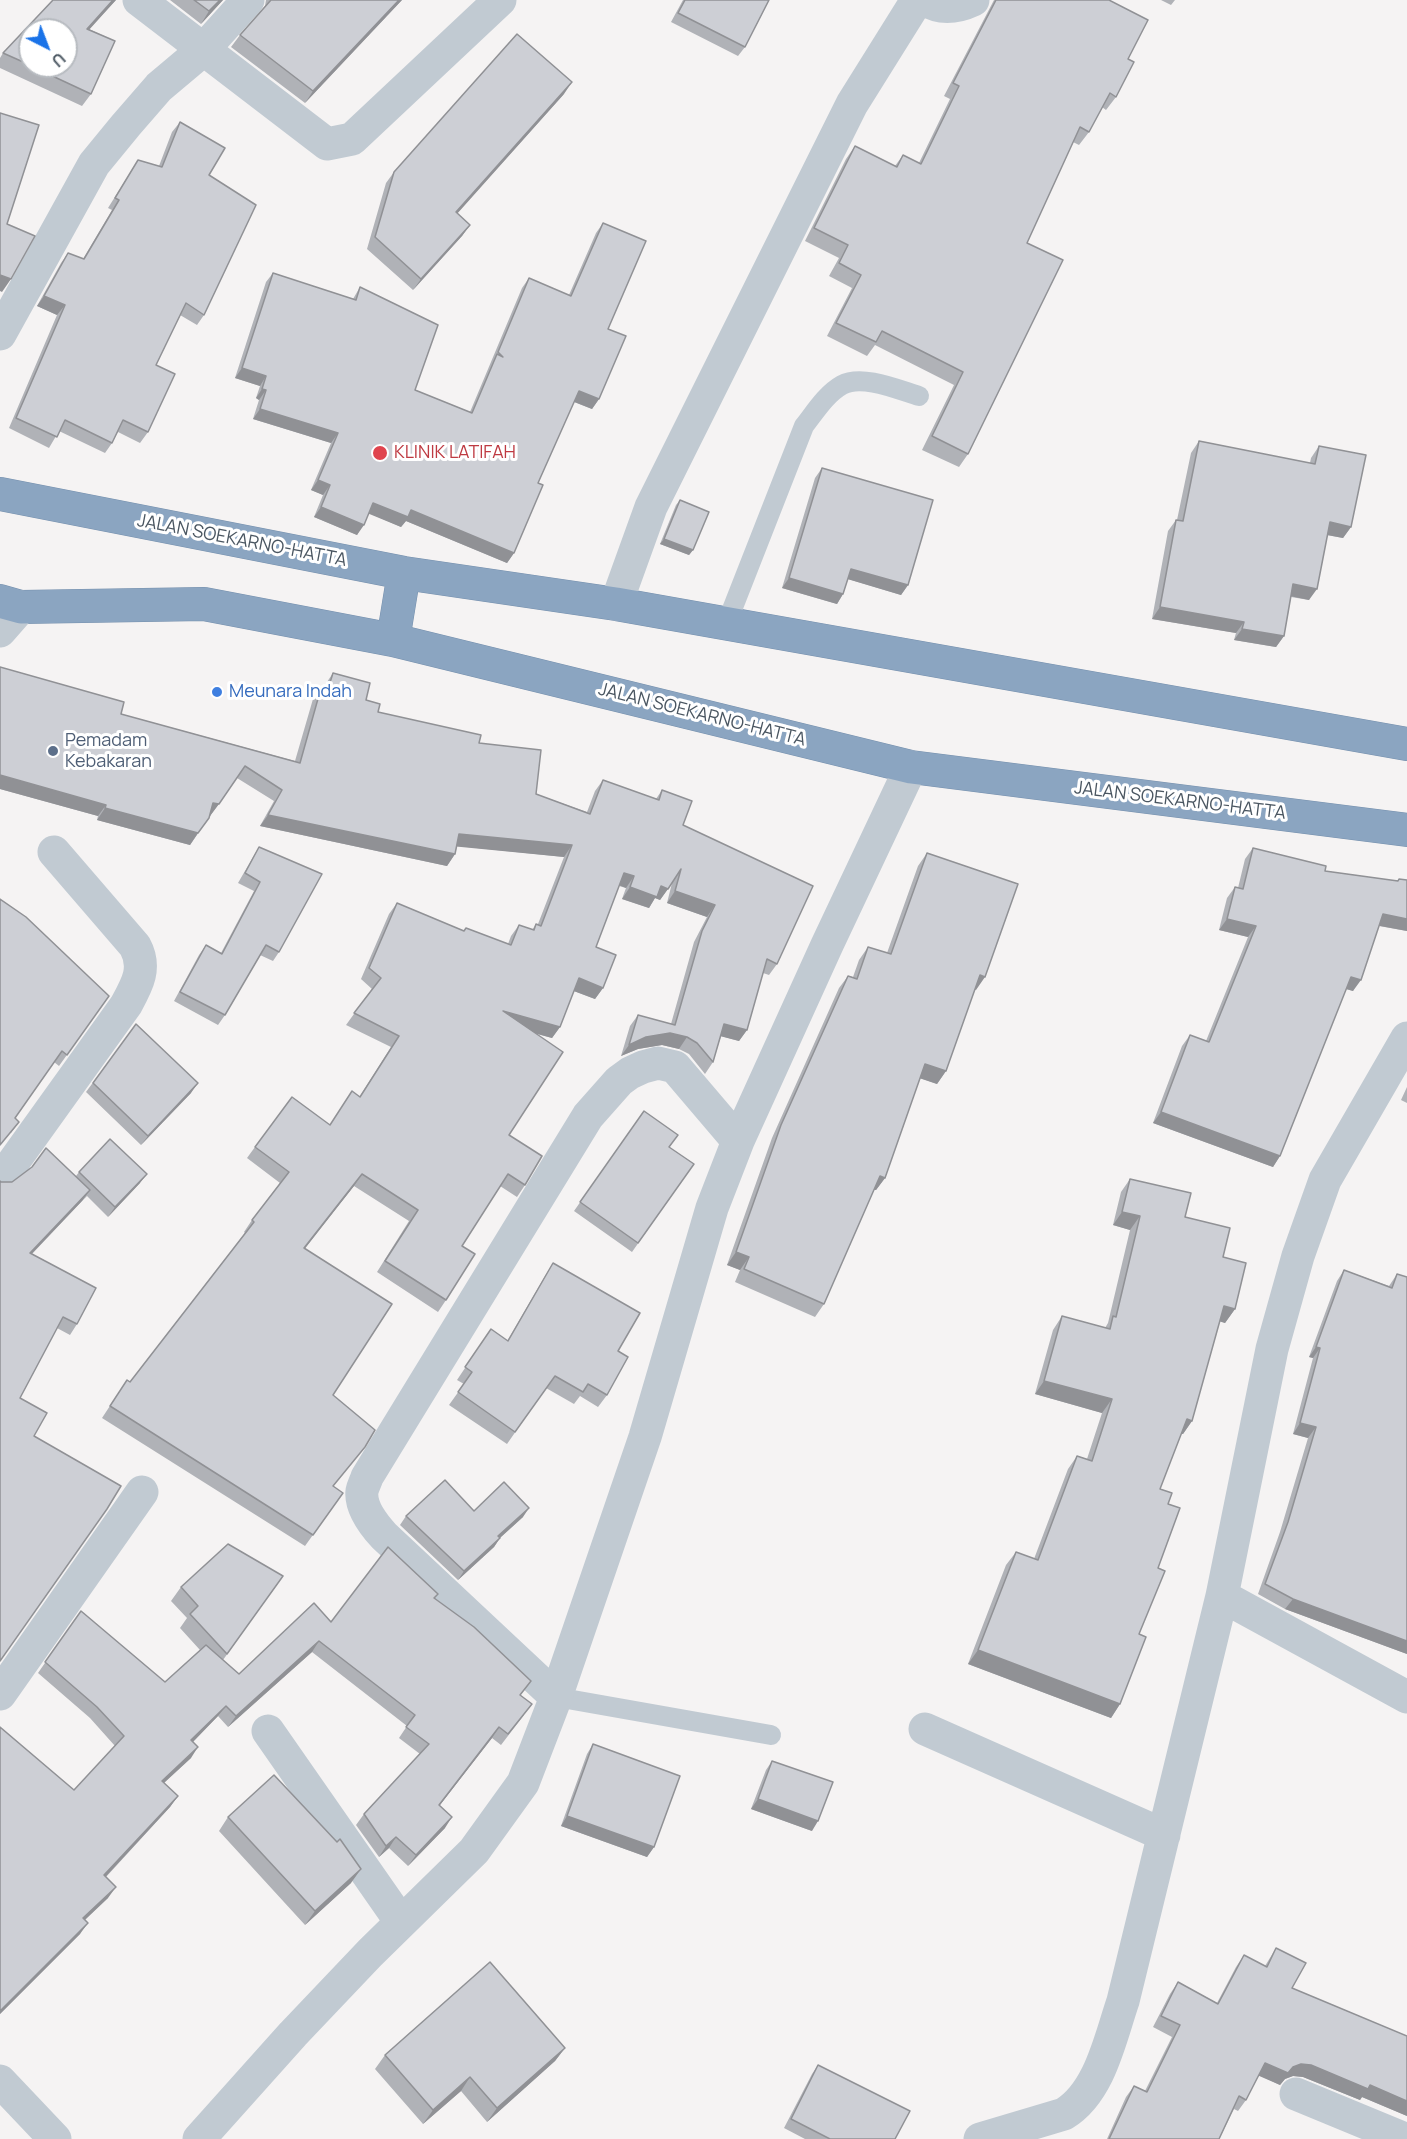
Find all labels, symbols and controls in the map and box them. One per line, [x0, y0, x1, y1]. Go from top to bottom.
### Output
north arrow [18, 18, 78, 78]
text: U [47, 48, 70, 72]
place label: KLINIK LATIFAH [394, 442, 516, 464]
marker: KLINIK LATIFAH [371, 444, 389, 462]
street label: JALAN SOEKARNO-HATTA [135, 510, 349, 572]
street label: JALAN SOEKARNO-HATTA [596, 679, 808, 751]
place label: Meunara Indah [229, 681, 352, 703]
marker: Meunara Indah [210, 685, 224, 699]
place label: Pemadam Kebakaran [65, 730, 152, 772]
marker: Pemadam Kebakaran [46, 744, 60, 758]
street label: JALAN SOEKARNO-HATTA [1073, 777, 1287, 825]

